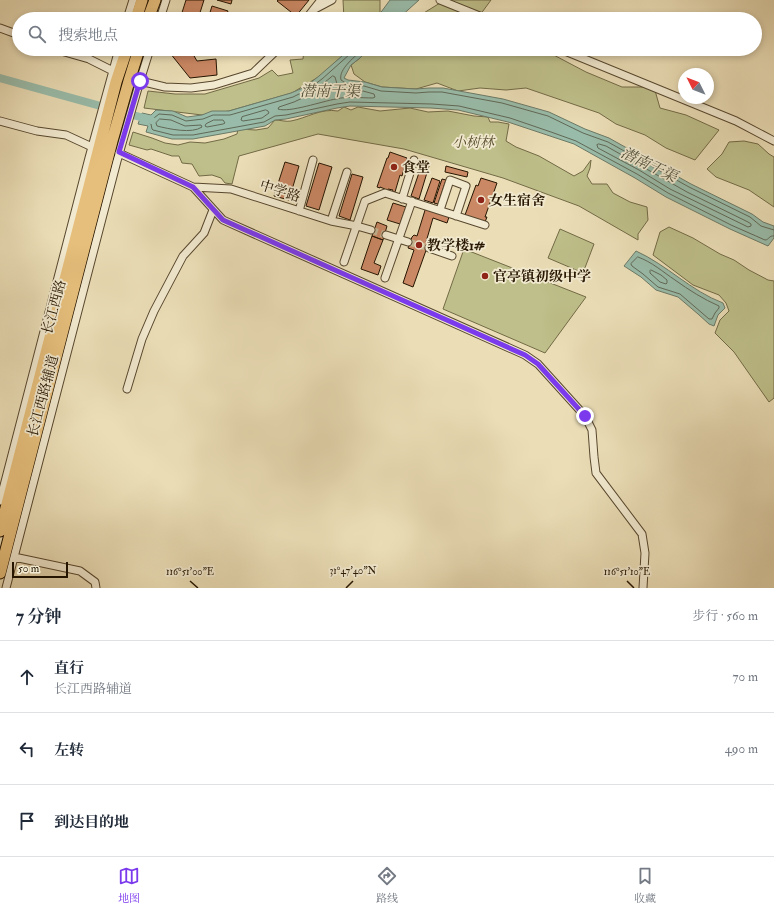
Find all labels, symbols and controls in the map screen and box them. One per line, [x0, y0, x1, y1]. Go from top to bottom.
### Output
search box [12, 12, 762, 56]
icon: search [26, 23, 48, 45]
text: 搜索地点 [58, 26, 118, 45]
north arrow [678, 68, 714, 104]
route start [131, 72, 149, 90]
water label: 潜南干渠 [300, 82, 362, 101]
park label: 小树林 [452, 134, 496, 151]
water label: 潜南干渠 [618, 143, 682, 188]
place label: 食堂 [402, 159, 430, 176]
marker: 食堂 [389, 162, 399, 172]
street label: 中学路 [257, 176, 303, 206]
place label: 女生宿舍 [489, 192, 546, 209]
marker: 女生宿舍 [476, 195, 486, 205]
place label: 教学楼1# [427, 237, 485, 254]
marker: 教学楼1# [414, 240, 424, 250]
place label: 官亭镇初级中学 [493, 268, 591, 285]
marker: 官亭镇初级中学 [480, 271, 490, 281]
street label: 长江西路 [39, 278, 69, 336]
street label: 长江西路辅道 [24, 353, 62, 439]
route end [576, 407, 594, 425]
scale bar [12, 560, 68, 579]
text: 50 m [18, 562, 39, 575]
text: 31°47'40"N [329, 565, 377, 577]
text: 116°51'00"E [166, 566, 214, 578]
text: 116°51'10"E [604, 566, 650, 578]
text: 7 分钟 [16, 606, 61, 627]
text: 步行 · 560 m [692, 608, 758, 624]
text: 直行 [54, 659, 84, 678]
icon: ahead [16, 666, 38, 688]
text: 70 m [733, 669, 758, 685]
text: 长江西路辅道 [54, 681, 132, 697]
icon: left [16, 738, 38, 760]
text: 左转 [54, 741, 84, 760]
text: 490 m [725, 741, 758, 757]
icon: arrive [16, 810, 38, 832]
text: 到达目的地 [54, 813, 129, 832]
tab: 地图 [118, 865, 140, 905]
tab: 路线 [376, 865, 398, 905]
tab: 收藏 [634, 865, 656, 905]

